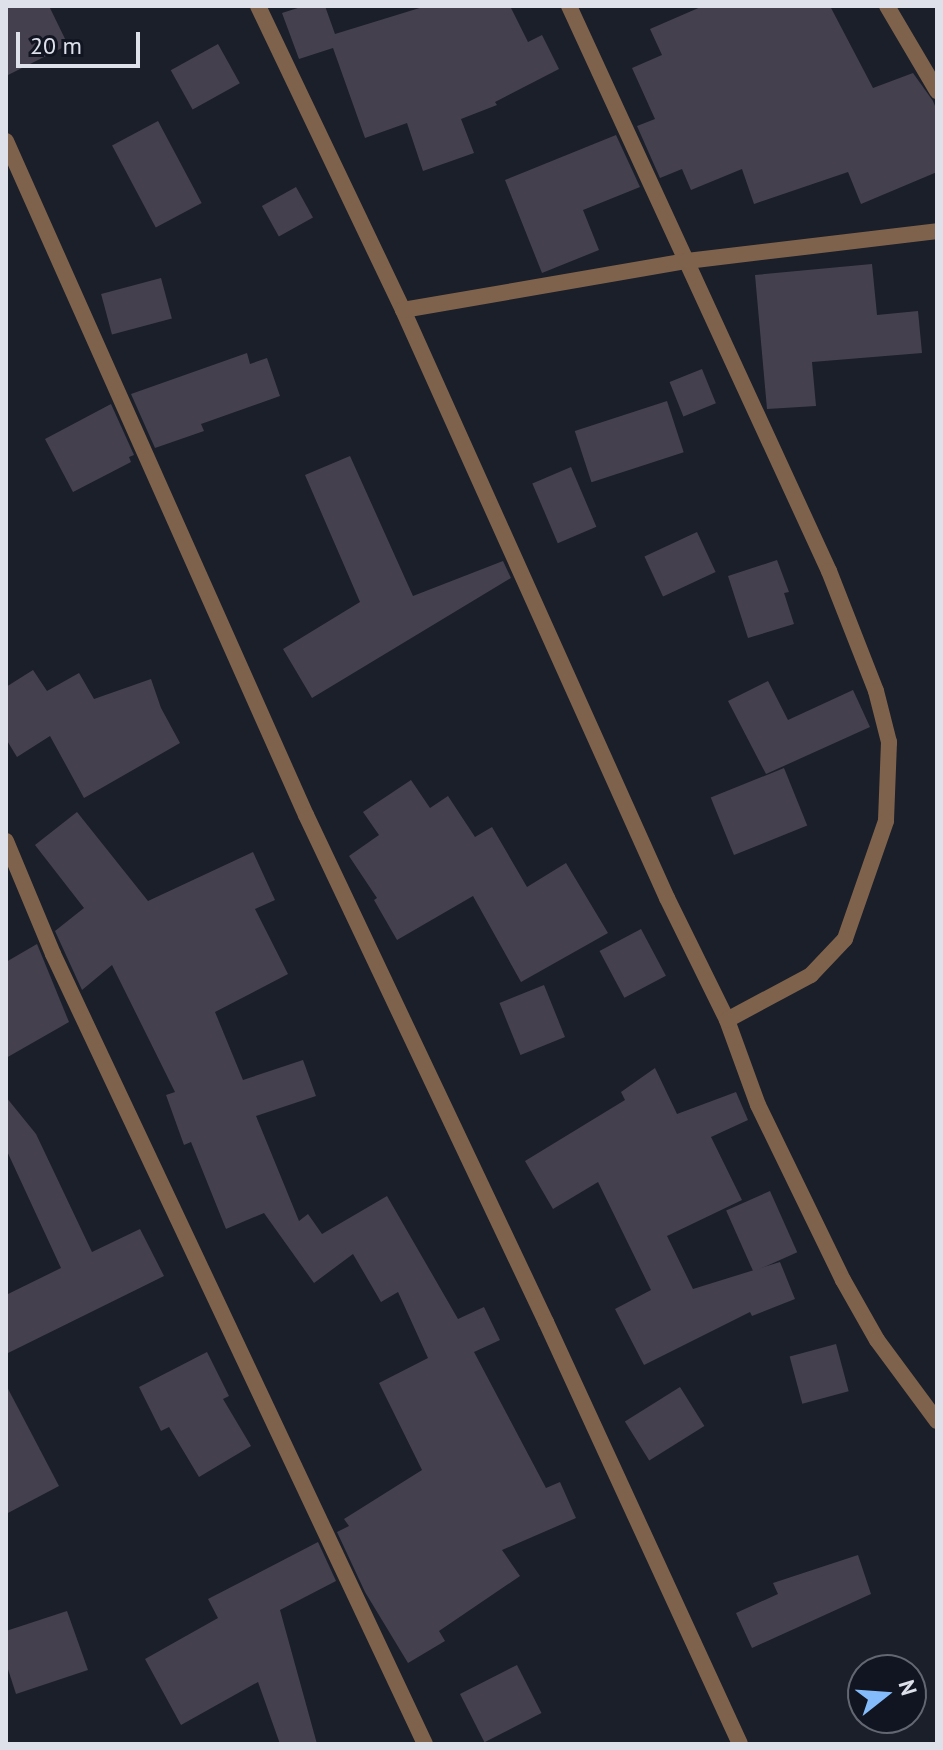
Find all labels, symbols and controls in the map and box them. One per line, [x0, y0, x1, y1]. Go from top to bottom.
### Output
scale bar [20, 16, 144, 66]
text: 20 m [30, 30, 82, 61]
north arrow [847, 1654, 927, 1734]
text: N [893, 1677, 924, 1699]

